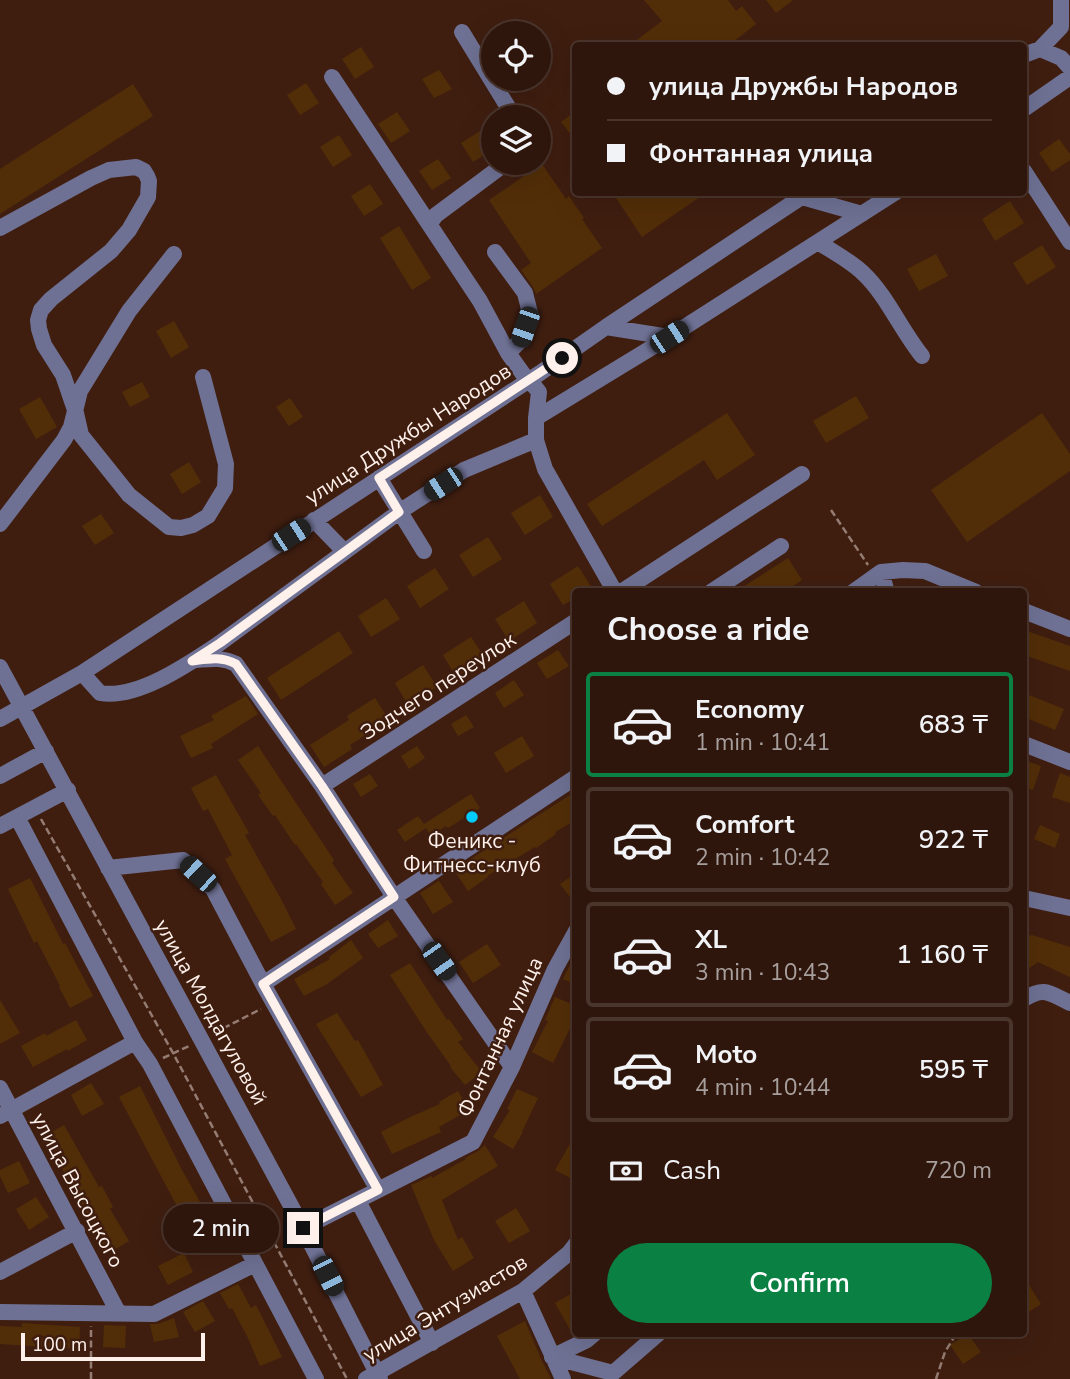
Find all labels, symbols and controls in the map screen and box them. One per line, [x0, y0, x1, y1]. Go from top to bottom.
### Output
map controls [481, 21, 551, 175]
button: locate [481, 21, 551, 91]
text: улица Дружбы Народов [649, 69, 958, 104]
button: layers [481, 105, 551, 175]
text: Фонтанная улица [649, 136, 873, 171]
car [509, 304, 542, 350]
car [646, 317, 693, 357]
route start [546, 342, 578, 374]
street label: улица Дружбы Народов [300, 357, 516, 511]
car [420, 464, 467, 504]
car [268, 515, 315, 555]
text: Choose a ride [607, 608, 809, 651]
street label: Зодчего переулок [355, 625, 522, 747]
text: Economy [695, 692, 804, 727]
icon: car [611, 693, 674, 756]
text: 683 ₸ [919, 707, 988, 742]
text: 1 min · 10:41 [695, 727, 830, 758]
text: Comfort [695, 807, 795, 842]
icon: car [611, 808, 674, 871]
marker: Феникс - Фитнесс-клуб [464, 809, 480, 825]
text: 922 ₸ [919, 822, 988, 857]
place label: Феникс - Фитнесс-клуб [403, 827, 541, 879]
text: 2 min · 10:42 [695, 842, 830, 873]
car [176, 852, 221, 896]
street label: улица Молдагуловой [148, 914, 274, 1110]
text: XL [695, 922, 727, 957]
icon: car [611, 923, 674, 986]
text: 1 160 ₸ [896, 937, 988, 972]
car [419, 938, 460, 984]
street label: Фонтанная улица [451, 952, 549, 1122]
text: 3 min · 10:43 [695, 957, 830, 988]
text: Moto [695, 1037, 757, 1072]
icon: car [611, 1038, 674, 1101]
text: 595 ₸ [919, 1052, 988, 1087]
text: 4 min · 10:44 [695, 1072, 830, 1103]
street label: улица Высоцкого [25, 1108, 131, 1272]
icon: cash [607, 1152, 645, 1190]
text: Cash [663, 1153, 721, 1188]
text: 720 m [925, 1155, 992, 1186]
callout: 2 min [163, 1204, 278, 1252]
route end [287, 1212, 319, 1244]
text: 2 min [192, 1213, 250, 1244]
button: Confirm [607, 1243, 992, 1323]
street label: улица Энтузиастов [357, 1248, 533, 1368]
car [310, 1253, 347, 1299]
scale bar [21, 1330, 205, 1362]
text: 100 m [32, 1332, 87, 1358]

